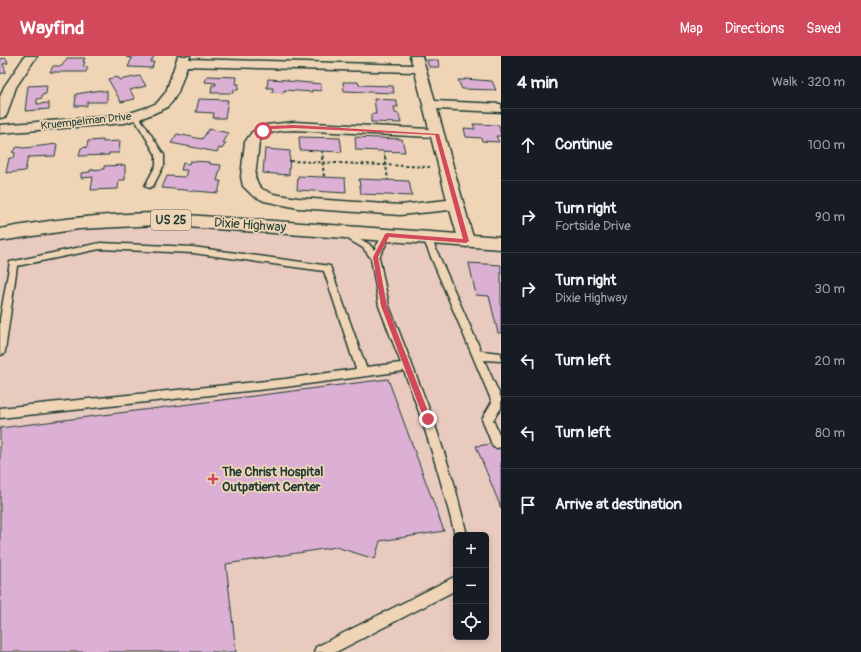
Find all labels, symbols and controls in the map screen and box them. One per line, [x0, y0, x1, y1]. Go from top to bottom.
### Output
text: Wayfind [20, 16, 84, 40]
text: Map [680, 20, 703, 37]
text: Directions [725, 20, 784, 37]
text: Saved [806, 20, 841, 37]
text: 4 min [517, 72, 558, 93]
text: Walk · 320 m [772, 74, 845, 90]
street label: Kruempelman Drive [40, 110, 133, 132]
route start [254, 122, 272, 140]
icon: ahead [517, 134, 539, 156]
text: Continue [555, 135, 613, 154]
text: 100 m [808, 137, 845, 153]
text: Turn right [555, 199, 616, 218]
icon: right [517, 206, 539, 228]
text: 90 m [815, 209, 845, 225]
road number: US 25 [151, 210, 191, 230]
street label: Dixie Highway [213, 215, 287, 236]
text: Fortside Drive [555, 218, 631, 234]
text: Turn right [555, 271, 616, 290]
icon: right [517, 278, 539, 300]
text: 30 m [815, 281, 845, 297]
text: Dixie Highway [555, 290, 627, 306]
icon: left [517, 350, 539, 372]
text: Turn left [555, 351, 611, 370]
text: 20 m [814, 353, 845, 369]
route end [419, 410, 437, 428]
icon: left [517, 422, 539, 444]
text: Turn left [555, 423, 611, 442]
text: 80 m [815, 425, 845, 441]
place label: The Christ Hospital Outpatient Center [221, 464, 323, 495]
marker: The Christ Hospital Outpatient Center [207, 473, 219, 485]
icon: arrive [517, 494, 539, 516]
text: Arrive at destination [555, 495, 682, 514]
map controls [453, 532, 489, 640]
button: + [453, 532, 489, 568]
button: − [453, 568, 489, 604]
button: locate [453, 604, 489, 640]

